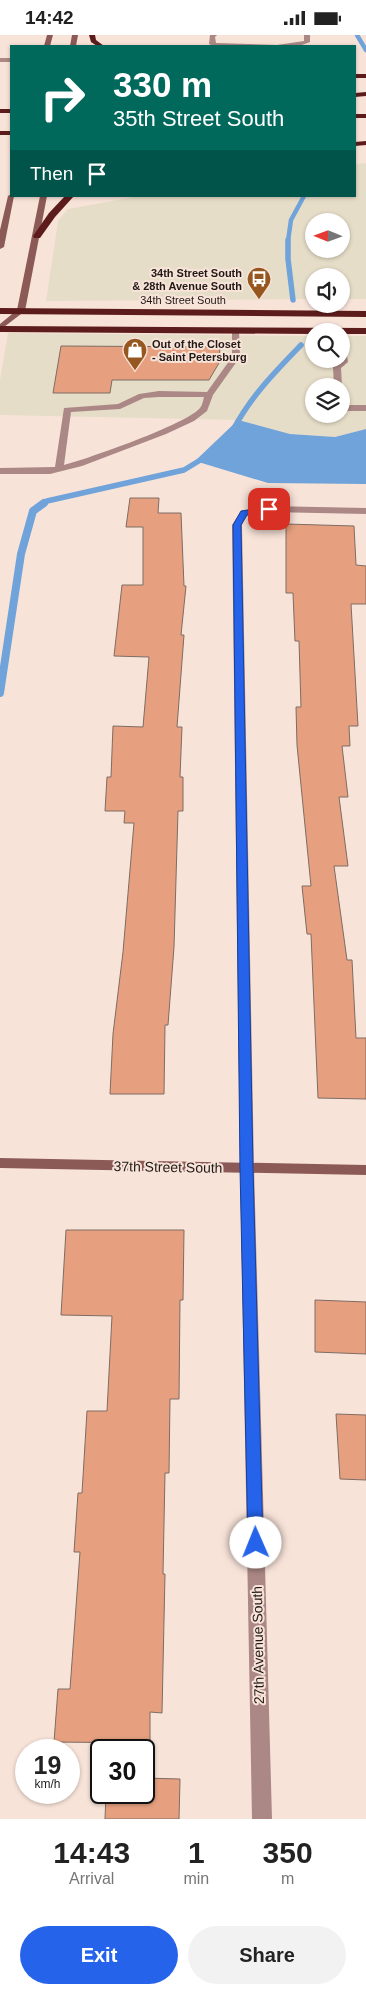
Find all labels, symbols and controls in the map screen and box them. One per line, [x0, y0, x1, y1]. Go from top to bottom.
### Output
text: 14:42 [25, 7, 74, 28]
icon: right [30, 65, 95, 130]
text: 330 m [113, 65, 212, 104]
text: 35th Street South [113, 106, 284, 131]
icon: arrive [83, 160, 111, 188]
text: Then [30, 163, 73, 184]
north arrow [305, 213, 350, 257]
map controls [305, 213, 350, 423]
bus stop icon: 34th Street South & 28th Avenue South [246, 266, 272, 300]
place label: 34th Street South & 28th Avenue South [132, 267, 242, 292]
button: sound [305, 268, 350, 313]
street label: 34th Street South [140, 294, 226, 306]
button: search [305, 323, 350, 368]
shop icon: Out of the Closet - Saint Petersburg [122, 337, 148, 371]
place label: Out of the Closet - Saint Petersburg [152, 338, 247, 363]
button: layers [305, 378, 350, 423]
pin [248, 488, 290, 530]
icon: arrive [255, 495, 283, 523]
street label: 37th Street South [113, 1158, 223, 1176]
position arrow [229, 1516, 281, 1568]
street label: 27th Avenue South [249, 1586, 267, 1704]
speed limit sign: 30 [90, 1739, 155, 1804]
text: 19 [34, 1751, 61, 1779]
text: km/h [34, 1777, 61, 1791]
text: 14:43 [53, 1836, 130, 1869]
text: 1 [188, 1836, 205, 1869]
text: 350 [263, 1836, 313, 1869]
text: Arrival [69, 1870, 114, 1887]
text: min [183, 1870, 209, 1887]
text: m [281, 1870, 294, 1887]
button: Exit [20, 1926, 178, 1984]
button: Share [188, 1926, 346, 1984]

